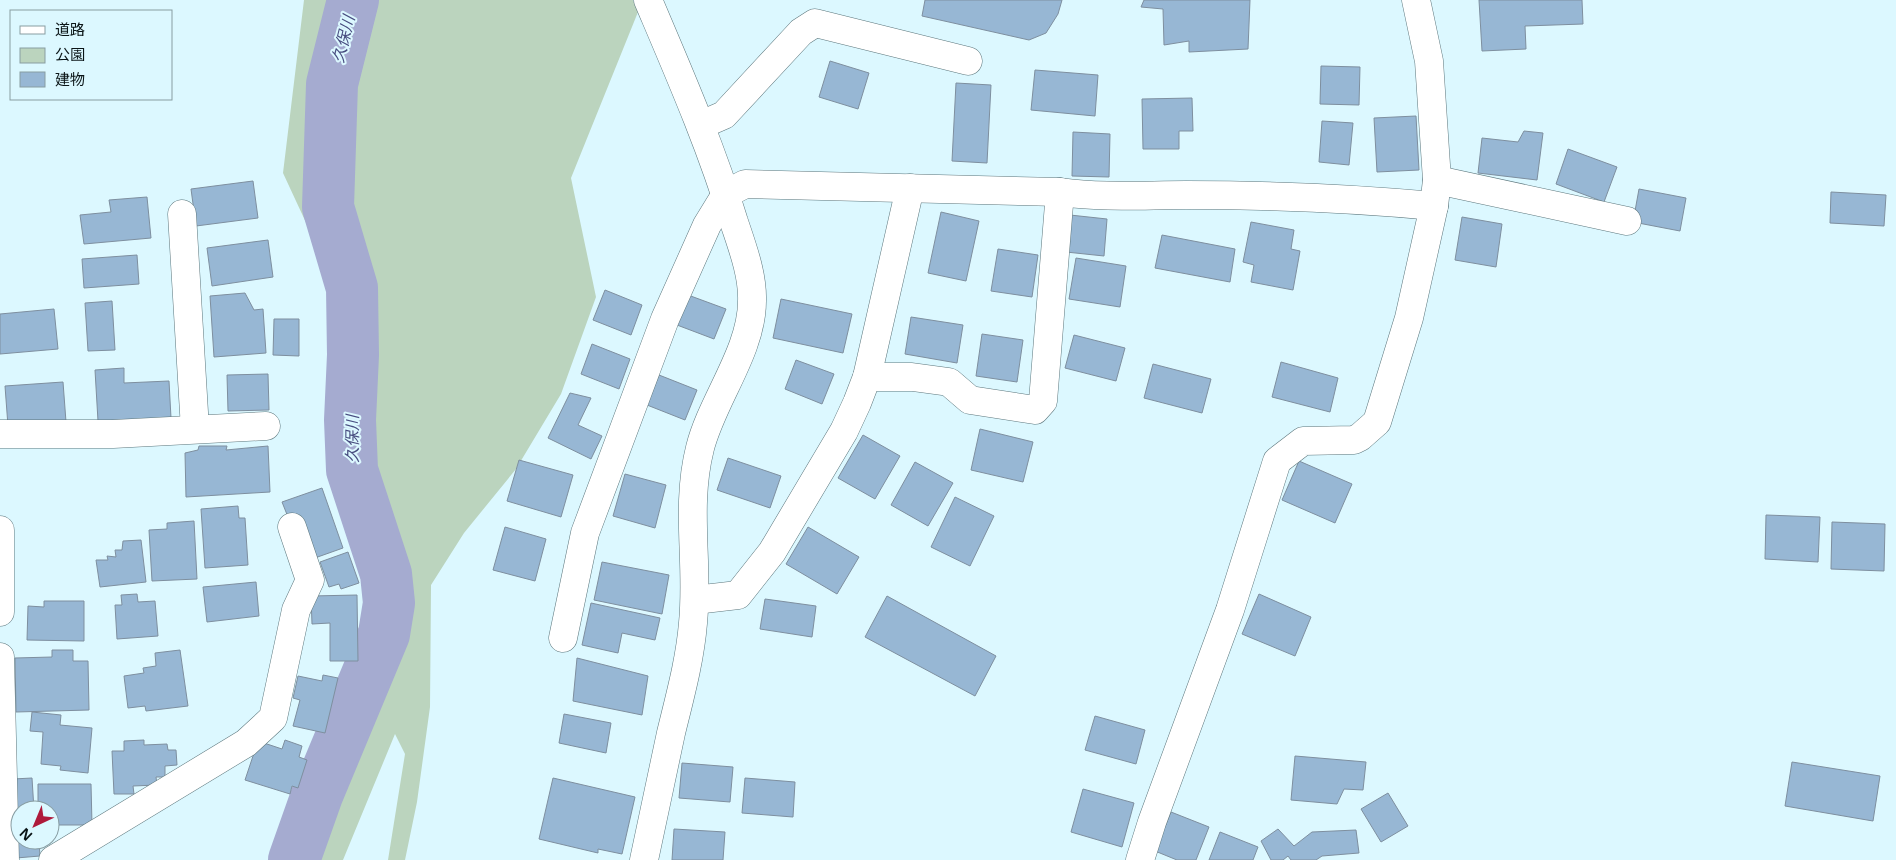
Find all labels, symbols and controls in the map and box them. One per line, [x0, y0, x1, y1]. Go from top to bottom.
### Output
legend [10, 10, 172, 100]
water label: 久保川 [327, 11, 360, 65]
text: 道路 [55, 19, 85, 39]
text: 公園 [55, 44, 85, 64]
text: 建物 [55, 69, 85, 89]
water label: 久保川 [341, 413, 363, 463]
north arrow [10, 800, 60, 850]
text: N [15, 824, 36, 846]

